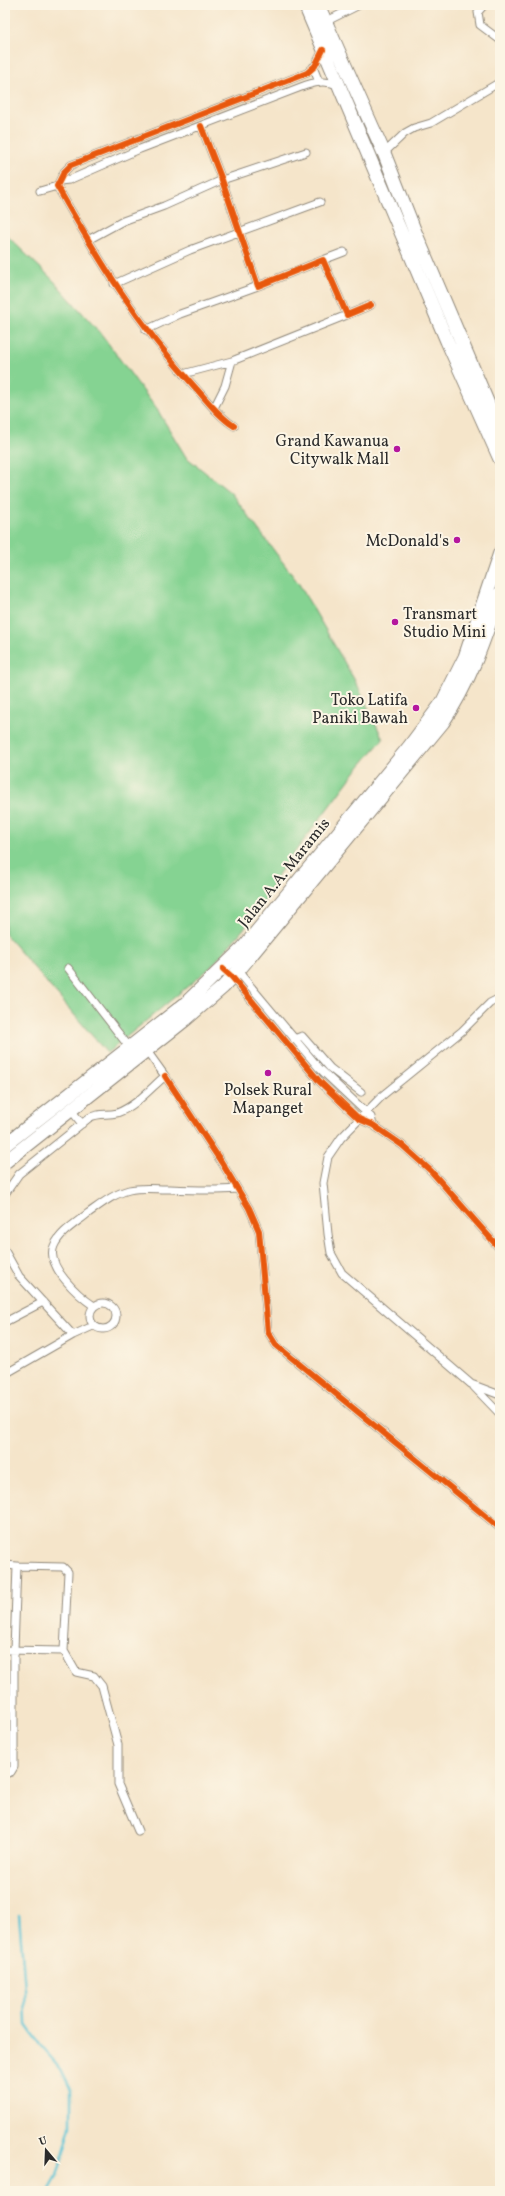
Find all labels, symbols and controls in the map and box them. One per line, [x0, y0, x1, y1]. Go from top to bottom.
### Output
place label: Grand Kawanua Citywalk Mall [276, 431, 389, 471]
marker: Grand Kawanua Citywalk Mall [392, 444, 402, 454]
place label: McDonald's [366, 531, 449, 553]
marker: McDonald's [452, 535, 462, 545]
place label: Transmart Studio Mini [403, 604, 486, 644]
marker: Transmart Studio Mini [390, 617, 400, 627]
place label: Toko Latifa Paniki Bawah [312, 690, 408, 730]
marker: Toko Latifa Paniki Bawah [411, 703, 421, 713]
street label: Jalan A.A. Maramis [233, 814, 336, 933]
marker: Polsek Rural Mapanget [263, 1068, 273, 1078]
place label: Polsek Rural Mapanget [224, 1080, 312, 1120]
north arrow [26, 2130, 66, 2170]
text: U [37, 2133, 50, 2150]

